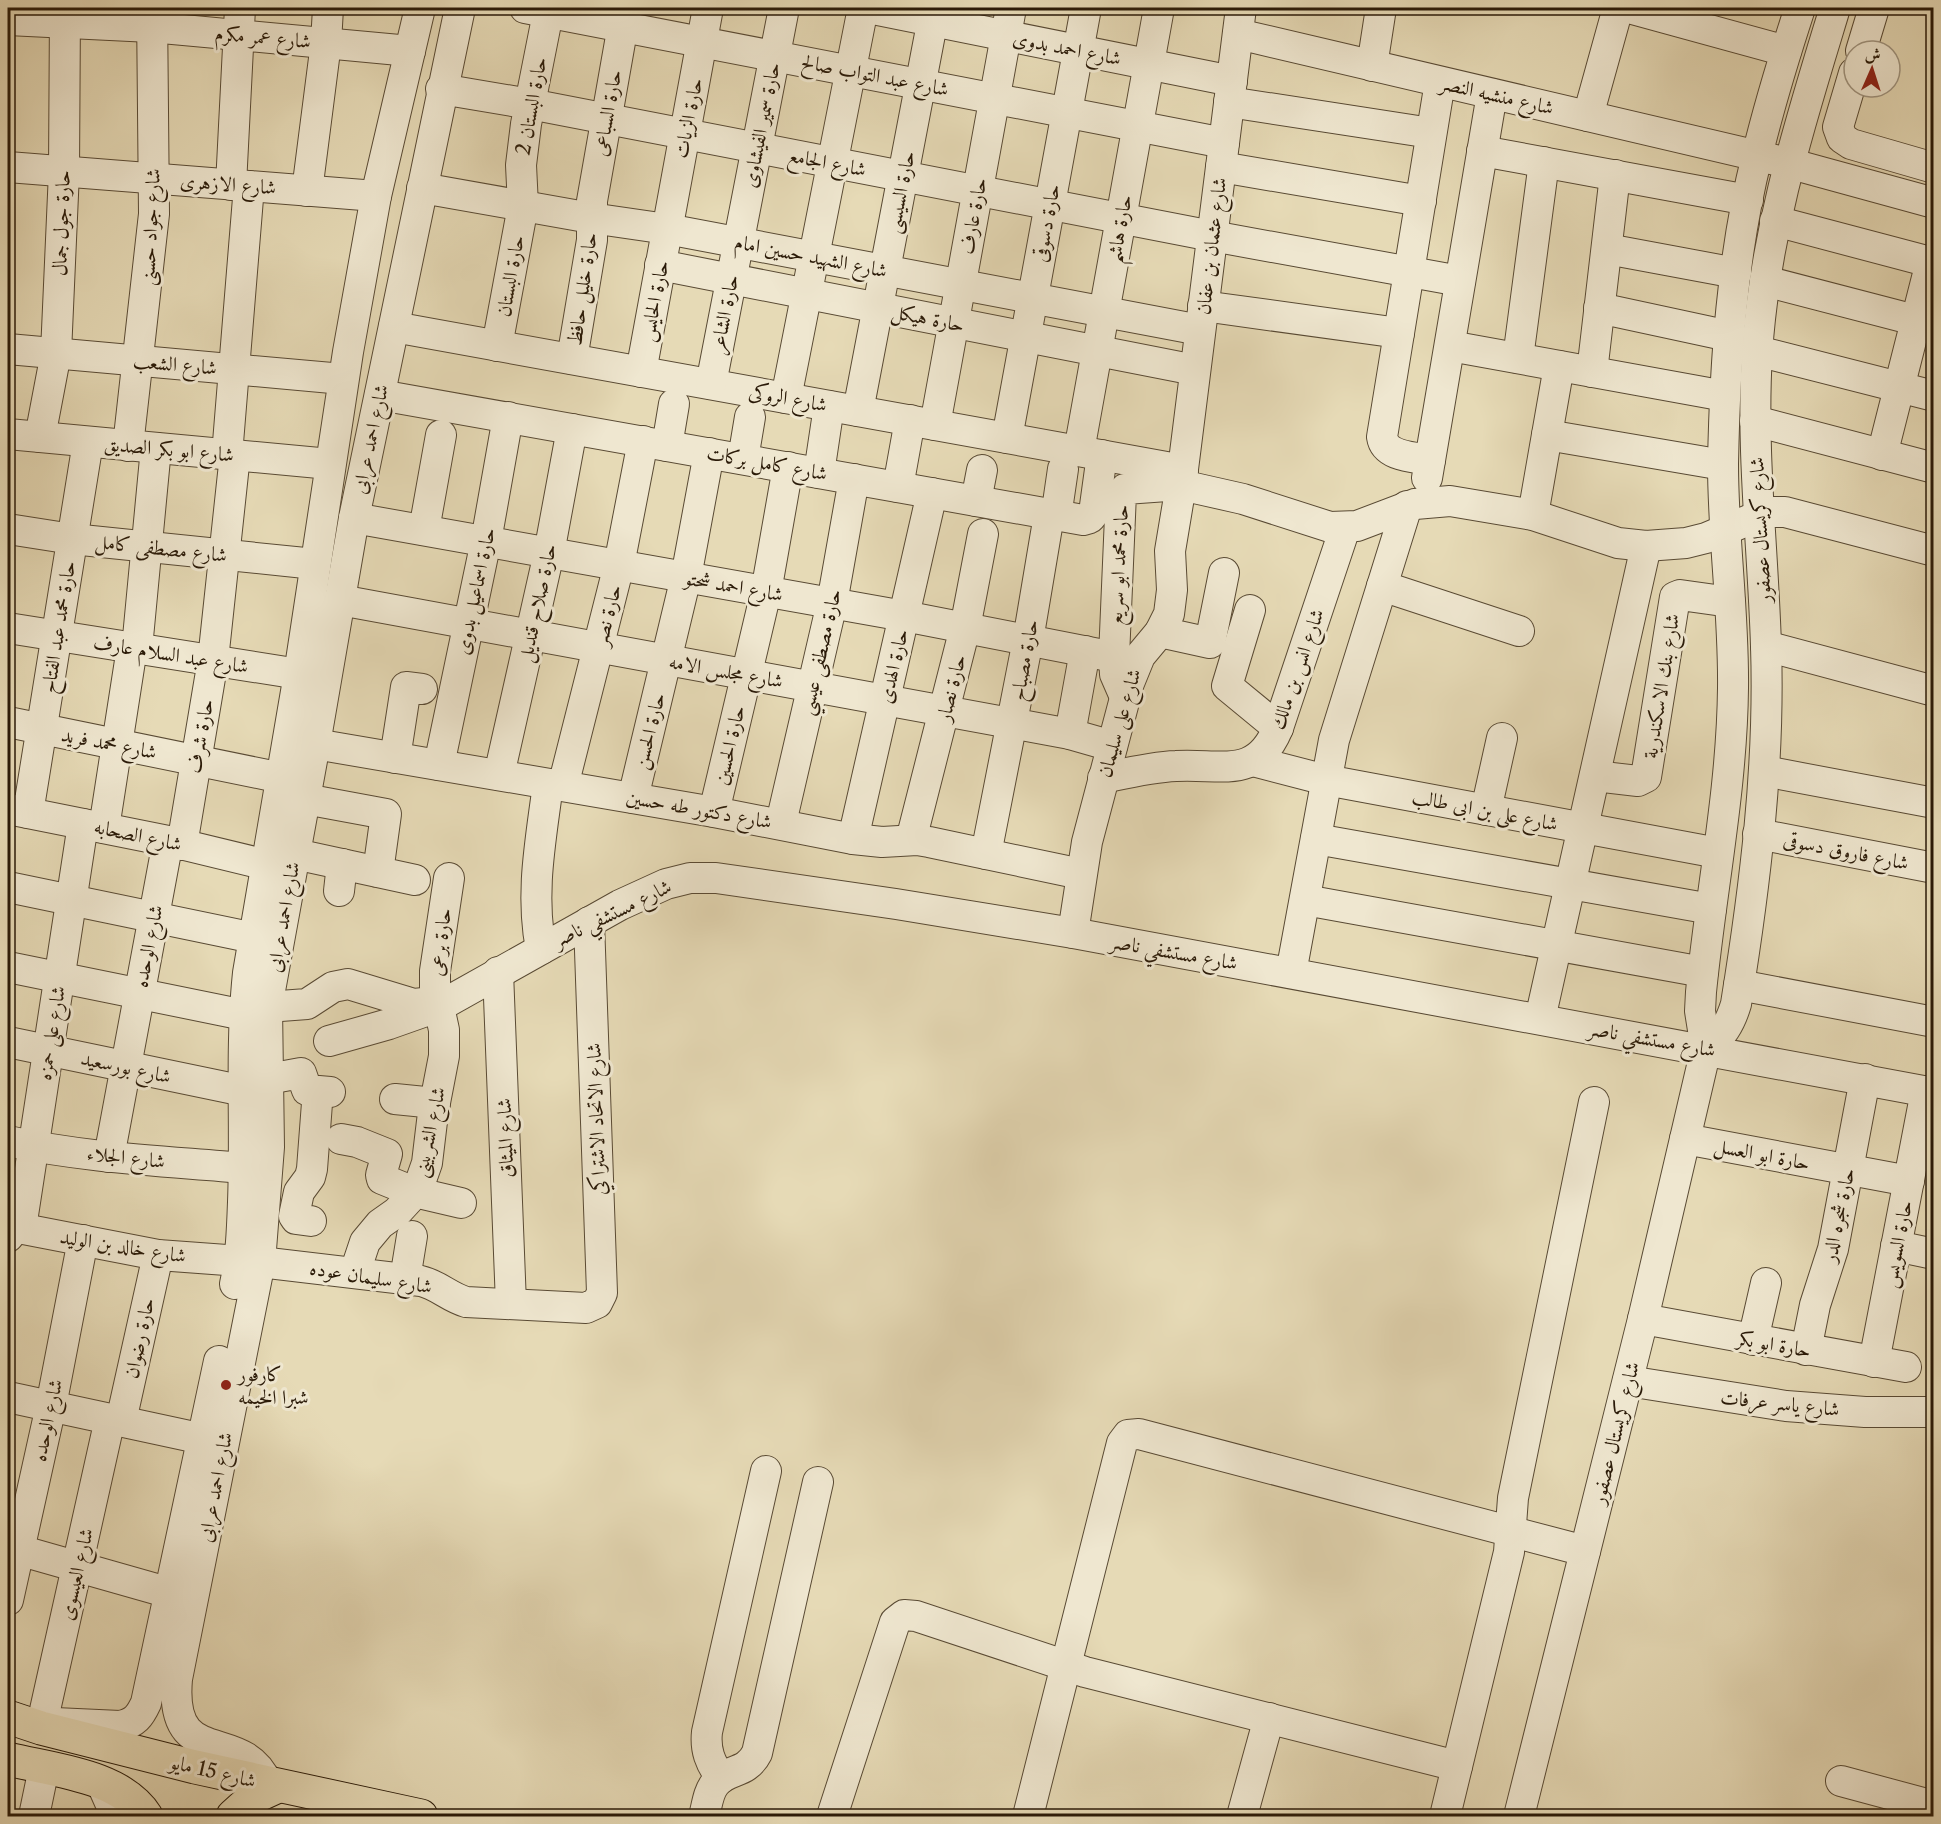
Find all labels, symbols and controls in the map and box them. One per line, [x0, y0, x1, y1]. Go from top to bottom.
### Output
street label: شارع عمر مكرم [213, 21, 312, 59]
street label: شارع احمد بدوى [1010, 26, 1123, 76]
north arrow [1842, 39, 1902, 99]
text: ش [1864, 44, 1881, 64]
street label: شارع عبد التواب صالح [798, 49, 951, 107]
street label: حارة البستان 2 [511, 55, 551, 157]
street label: حارة سمير الفيشاوى [737, 60, 785, 190]
street label: حارة السباعى [588, 68, 626, 158]
street label: شارع منشيه النصر [1435, 70, 1556, 126]
street label: حارة الزيات [668, 76, 709, 160]
street label: شارع الجامع [785, 143, 868, 187]
street label: حارة السيسى [880, 149, 923, 236]
street label: شارع جواد حسنى [135, 168, 171, 287]
street label: شارع الازهرى [179, 169, 277, 205]
street label: حارة جول جمال [47, 170, 76, 276]
street label: حارة عارف [954, 176, 992, 256]
street label: شارع عثمان بن عفان [1191, 176, 1237, 317]
street label: حارة دسوقى [1027, 182, 1066, 264]
street label: حارة هاشم [1101, 193, 1145, 267]
street label: شارع الشهيد حسين امام [731, 229, 889, 288]
street label: حارة خليل حافظ [562, 231, 605, 348]
street label: حارة البستان [491, 233, 529, 319]
street label: حارة الحايس [634, 258, 676, 344]
street label: حارة الشاعر [705, 272, 745, 356]
street label: حارة هيكل [889, 299, 967, 339]
street label: شارع الشعب [131, 348, 218, 386]
street label: شارع الروكى [746, 379, 829, 423]
street label: شارع احمد عرابى [347, 382, 399, 497]
street label: شارع ابو بكر الصديق [102, 431, 235, 473]
street label: شارع كامل بركات [704, 441, 829, 491]
street label: شارع كريستال عصفور [1744, 456, 1782, 606]
street label: حارة محمد ابو سريع [1103, 504, 1139, 626]
street label: حارة اسماعيل بدوى [450, 525, 503, 657]
street label: شارع مصطفى كامل [93, 529, 228, 573]
street label: حارة صلاح قنديل [513, 542, 567, 666]
street label: حارة محمد عبد الفتاح [36, 559, 86, 696]
street label: شارع احمد شحتو [680, 565, 785, 612]
street label: حارة نصر [587, 582, 628, 651]
street label: حارة مصطفى عيسي [794, 587, 853, 719]
street label: شارع انس بن مالك [1265, 606, 1335, 734]
street label: شارع بنك الاسكندرية [1638, 612, 1690, 761]
street label: حارة مصباح [1005, 617, 1049, 704]
street label: حارة الهدى [873, 626, 913, 706]
street label: شارع عبد السلام عارف [91, 630, 250, 684]
street label: شارع مجلس الامه [666, 649, 785, 699]
street label: حارة نصار [931, 652, 971, 726]
street label: شارع على سليمان [1092, 666, 1152, 782]
street label: حارة الحسن [628, 690, 672, 772]
street label: حارة شرف [182, 697, 220, 775]
street label: حارة الحسين [708, 703, 750, 787]
street label: شارع محمد فريد [58, 722, 159, 770]
street label: شارع دكتور طه حسين [623, 784, 774, 840]
street label: شارع على بن ابى طالب [1409, 784, 1560, 842]
street label: شارع الصحابه [91, 814, 184, 862]
street label: شارع فاروق دسوقى [1780, 827, 1911, 881]
street label: شارع احمد عرابى [261, 860, 310, 975]
street label: شارع مستشفي ناصر [547, 874, 679, 960]
street label: شارع الوحده [128, 903, 174, 991]
street label: حارة برعى [424, 907, 456, 977]
street label: شارع مستشفي ناصر [1105, 929, 1240, 983]
street label: شارع على حمزه [32, 984, 76, 1083]
street label: شارع مستشفي ناصر [1583, 1016, 1718, 1070]
street label: شارع الاتحاد الاشتراكي [581, 1042, 617, 1196]
street label: شارع بورسعيد [77, 1046, 173, 1094]
street label: شارع الشربينى [408, 1084, 456, 1181]
street label: شارع الميثاق [492, 1098, 524, 1178]
street label: حارة ابو العسل [1711, 1133, 1812, 1178]
street label: شارع الجلاء [85, 1141, 166, 1179]
street label: حارة شجره الدر [1816, 1166, 1861, 1267]
street label: حارة السويس [1877, 1198, 1919, 1290]
street label: شارع خالد بن الوليد [57, 1224, 188, 1274]
street label: شارع سليمان عوده [307, 1255, 434, 1304]
street label: حارة رضوان [119, 1295, 160, 1381]
street label: حارة ابو بكر [1733, 1325, 1813, 1363]
street label: شارع كريستال عصفور [1585, 1359, 1650, 1510]
place label: كارفور شبرا الخيمه [236, 1362, 309, 1410]
street label: شارع الوحده [27, 1377, 73, 1465]
marker: كارفور شبرا الخيمه [219, 1378, 233, 1392]
street label: شارع ياسر عرفات [1719, 1385, 1841, 1427]
street label: شارع احمد عرابى [193, 1430, 243, 1545]
street label: شارع العيسوى [54, 1526, 104, 1624]
street label: شارع 15 مايو [164, 1749, 258, 1798]

